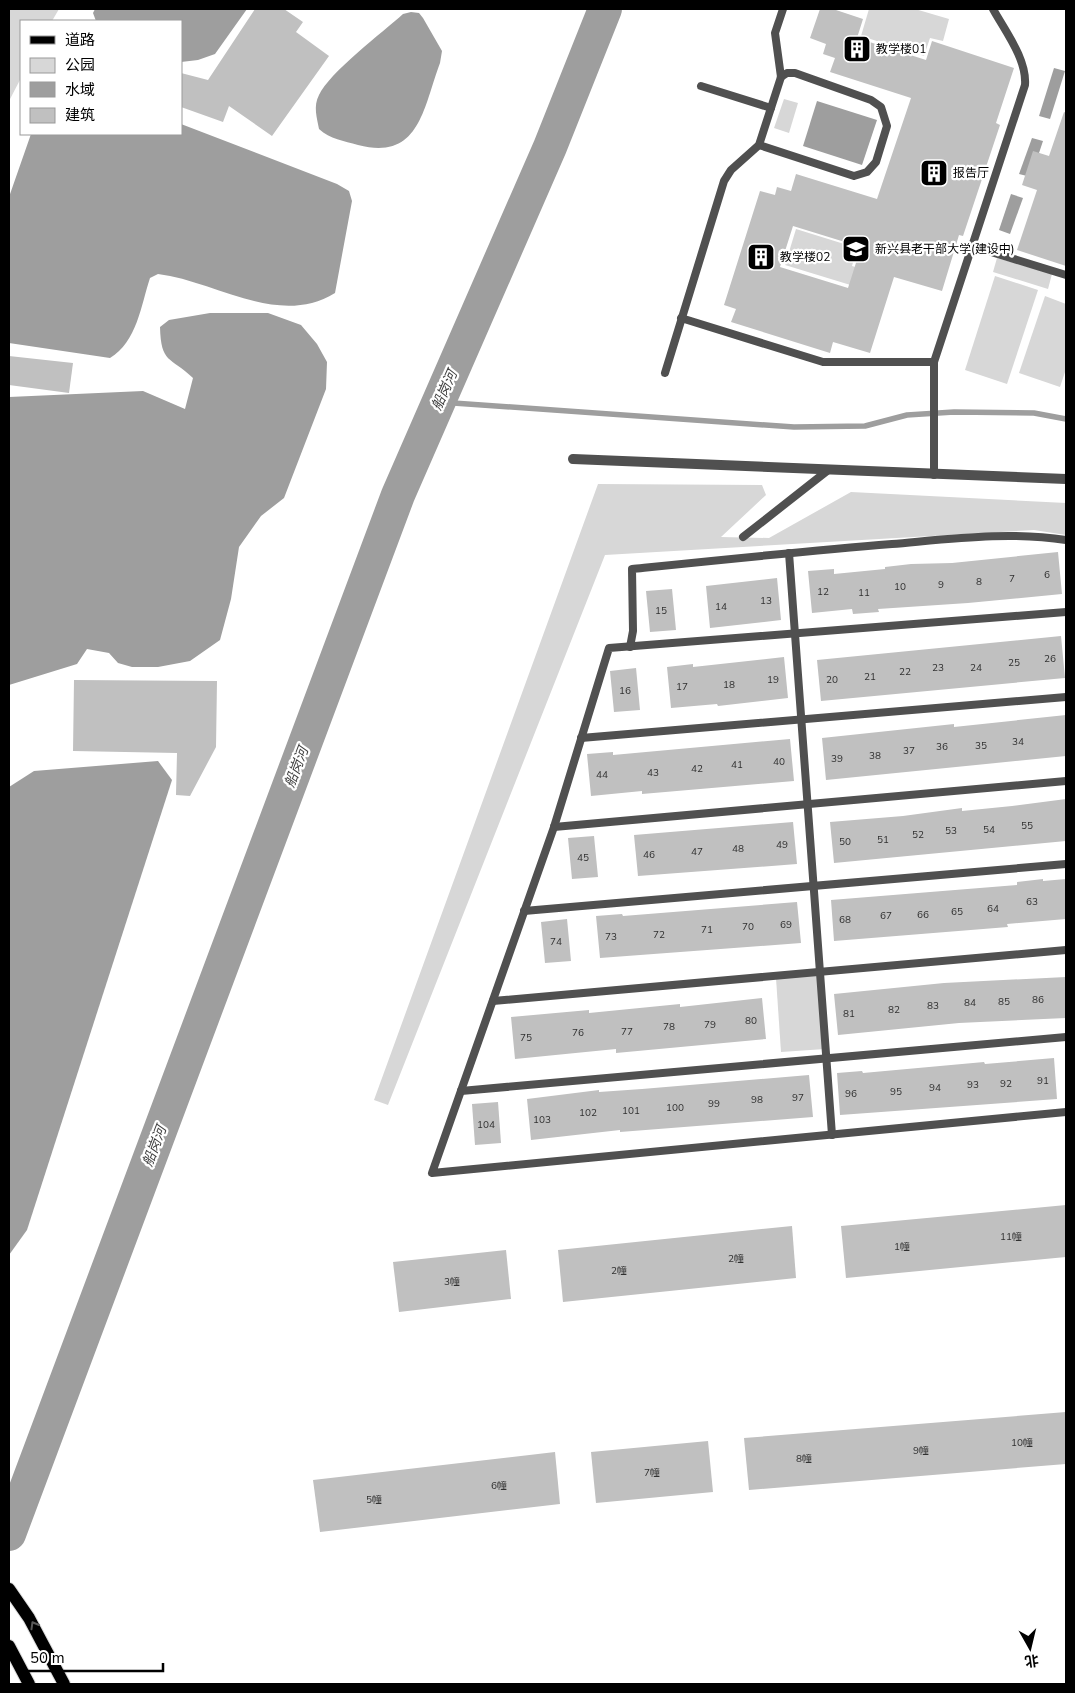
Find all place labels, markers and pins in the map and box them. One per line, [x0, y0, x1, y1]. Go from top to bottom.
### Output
building icon: 教学楼01 [842, 34, 872, 64]
place label: 教学楼01 [876, 41, 926, 57]
building icon: 报告厅 [919, 158, 949, 188]
place label: 报告厅 [953, 165, 989, 181]
school or university icon: 新兴县老干部大学(建设中) [841, 234, 871, 264]
place label: 新兴县老干部大学(建设中) [875, 241, 1015, 257]
building icon: 教学楼02 [746, 242, 776, 272]
place label: 教学楼02 [780, 249, 830, 265]

